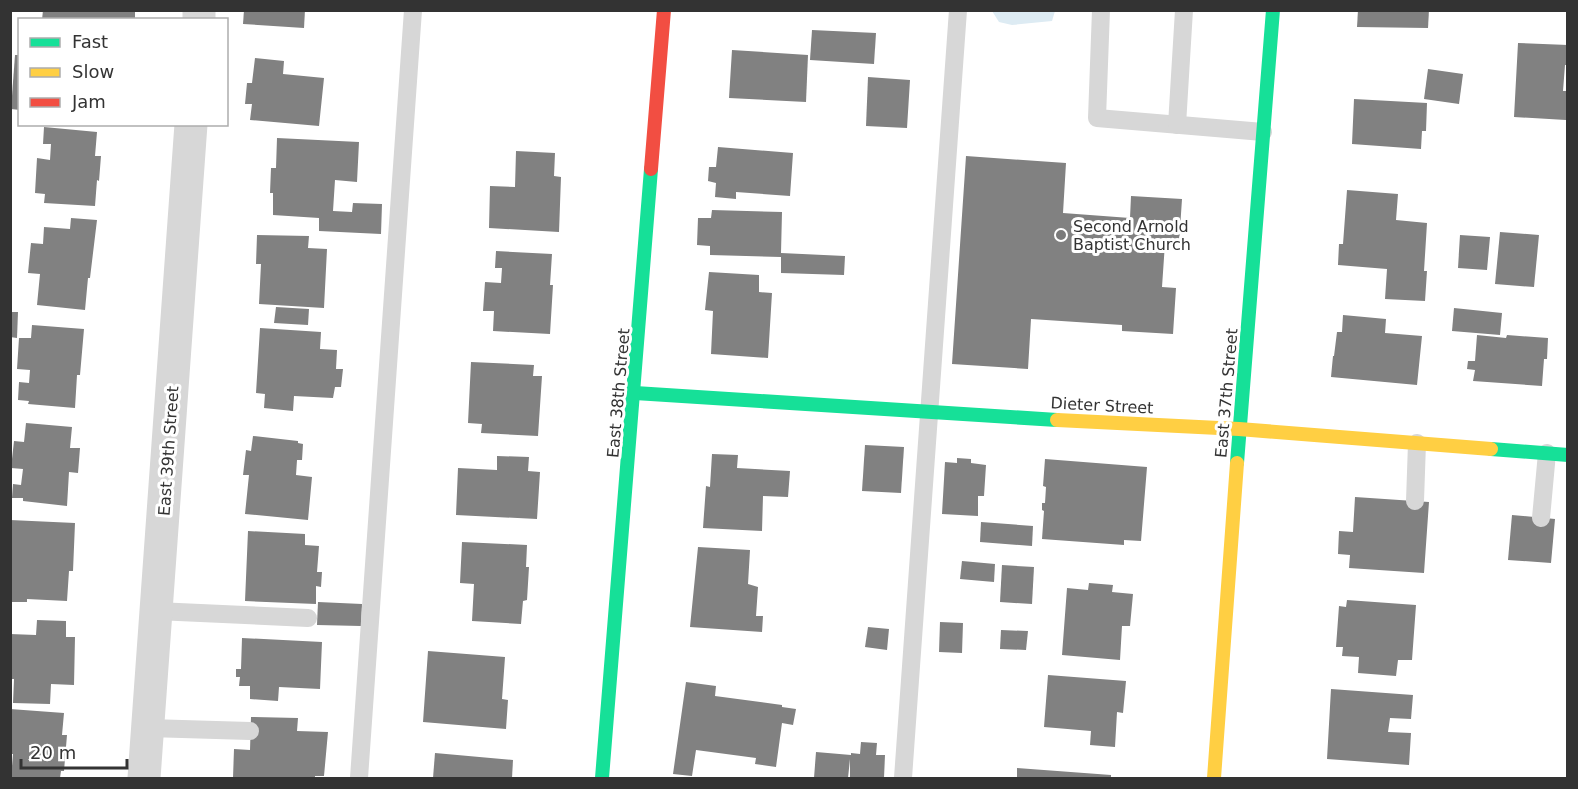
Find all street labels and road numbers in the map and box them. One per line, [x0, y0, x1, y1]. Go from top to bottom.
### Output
street label: East 38th Street [603, 327, 634, 459]
street label: East 37th Street [1211, 327, 1242, 459]
street label: East 39th Street [154, 385, 183, 517]
street label: Dieter Street [1050, 393, 1154, 418]

